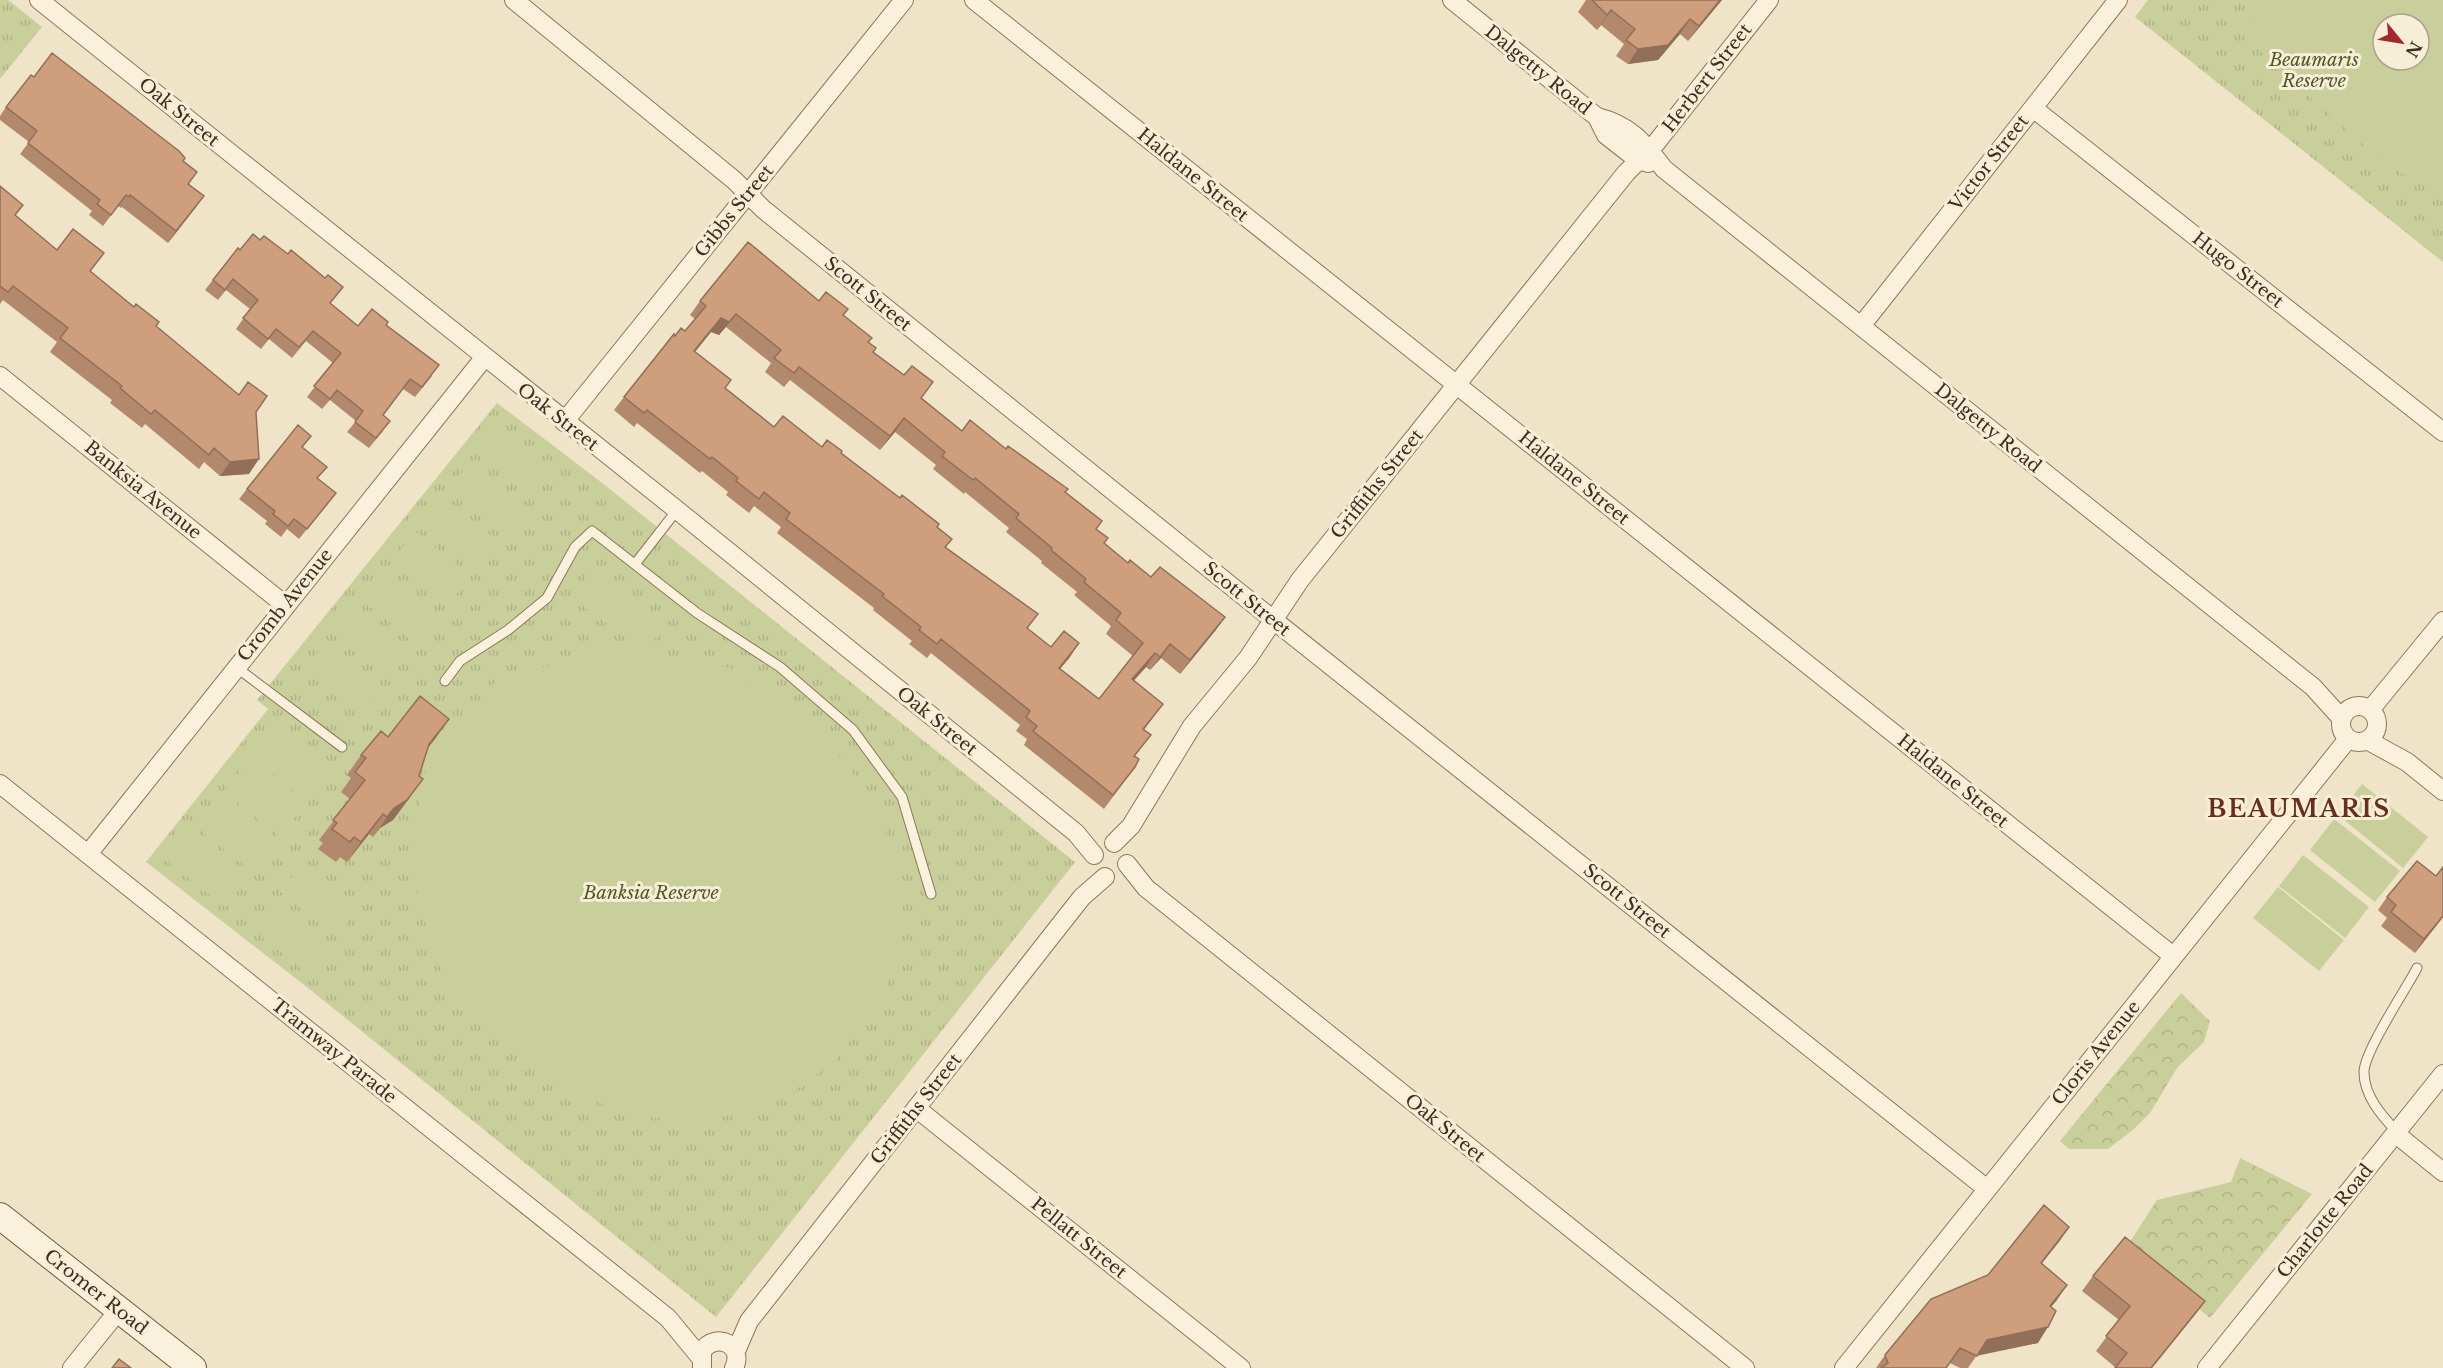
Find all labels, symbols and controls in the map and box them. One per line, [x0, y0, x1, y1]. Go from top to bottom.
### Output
north arrow [2371, 12, 2431, 72]
street label: Herbert Street [1658, 19, 1756, 137]
street label: Dalgetty Road [1480, 20, 1596, 120]
text: N [2402, 38, 2426, 61]
park label: Beaumaris Reserve [2268, 49, 2359, 92]
street label: Oak Street [134, 73, 224, 151]
street label: Victor Street [1944, 110, 2033, 216]
street label: Haldane Street [1133, 123, 1253, 227]
street label: Gibbs Street [690, 160, 778, 262]
street label: Hugo Street [2188, 227, 2288, 313]
street label: Scott Street [820, 252, 916, 336]
street label: Oak Street [513, 378, 603, 456]
street label: Dalgetty Road [1930, 378, 2046, 478]
street label: Griffiths Street [1326, 425, 1428, 543]
street label: Haldane Street [1514, 426, 1634, 530]
street label: Banksia Avenue [80, 436, 206, 544]
street label: Cromb Avenue [233, 544, 337, 666]
street label: Scott Street [1199, 557, 1295, 641]
street label: Oak Street [892, 682, 982, 760]
street label: Haldane Street [1893, 729, 2013, 833]
district label: BEAUMARIS [2207, 794, 2391, 823]
street label: Scott Street [1579, 859, 1675, 943]
park label: Banksia Reserve [582, 882, 719, 904]
street label: Tramway Parade [267, 994, 401, 1108]
street label: Cloris Avenue [2047, 996, 2145, 1110]
street label: Griffiths Street [866, 1049, 966, 1169]
street label: Oak Street [1400, 1089, 1490, 1167]
street label: Charlotte Road [2272, 1160, 2378, 1282]
street label: Pellatt Street [1027, 1193, 1131, 1283]
street label: Cromer Road [40, 1245, 152, 1339]

